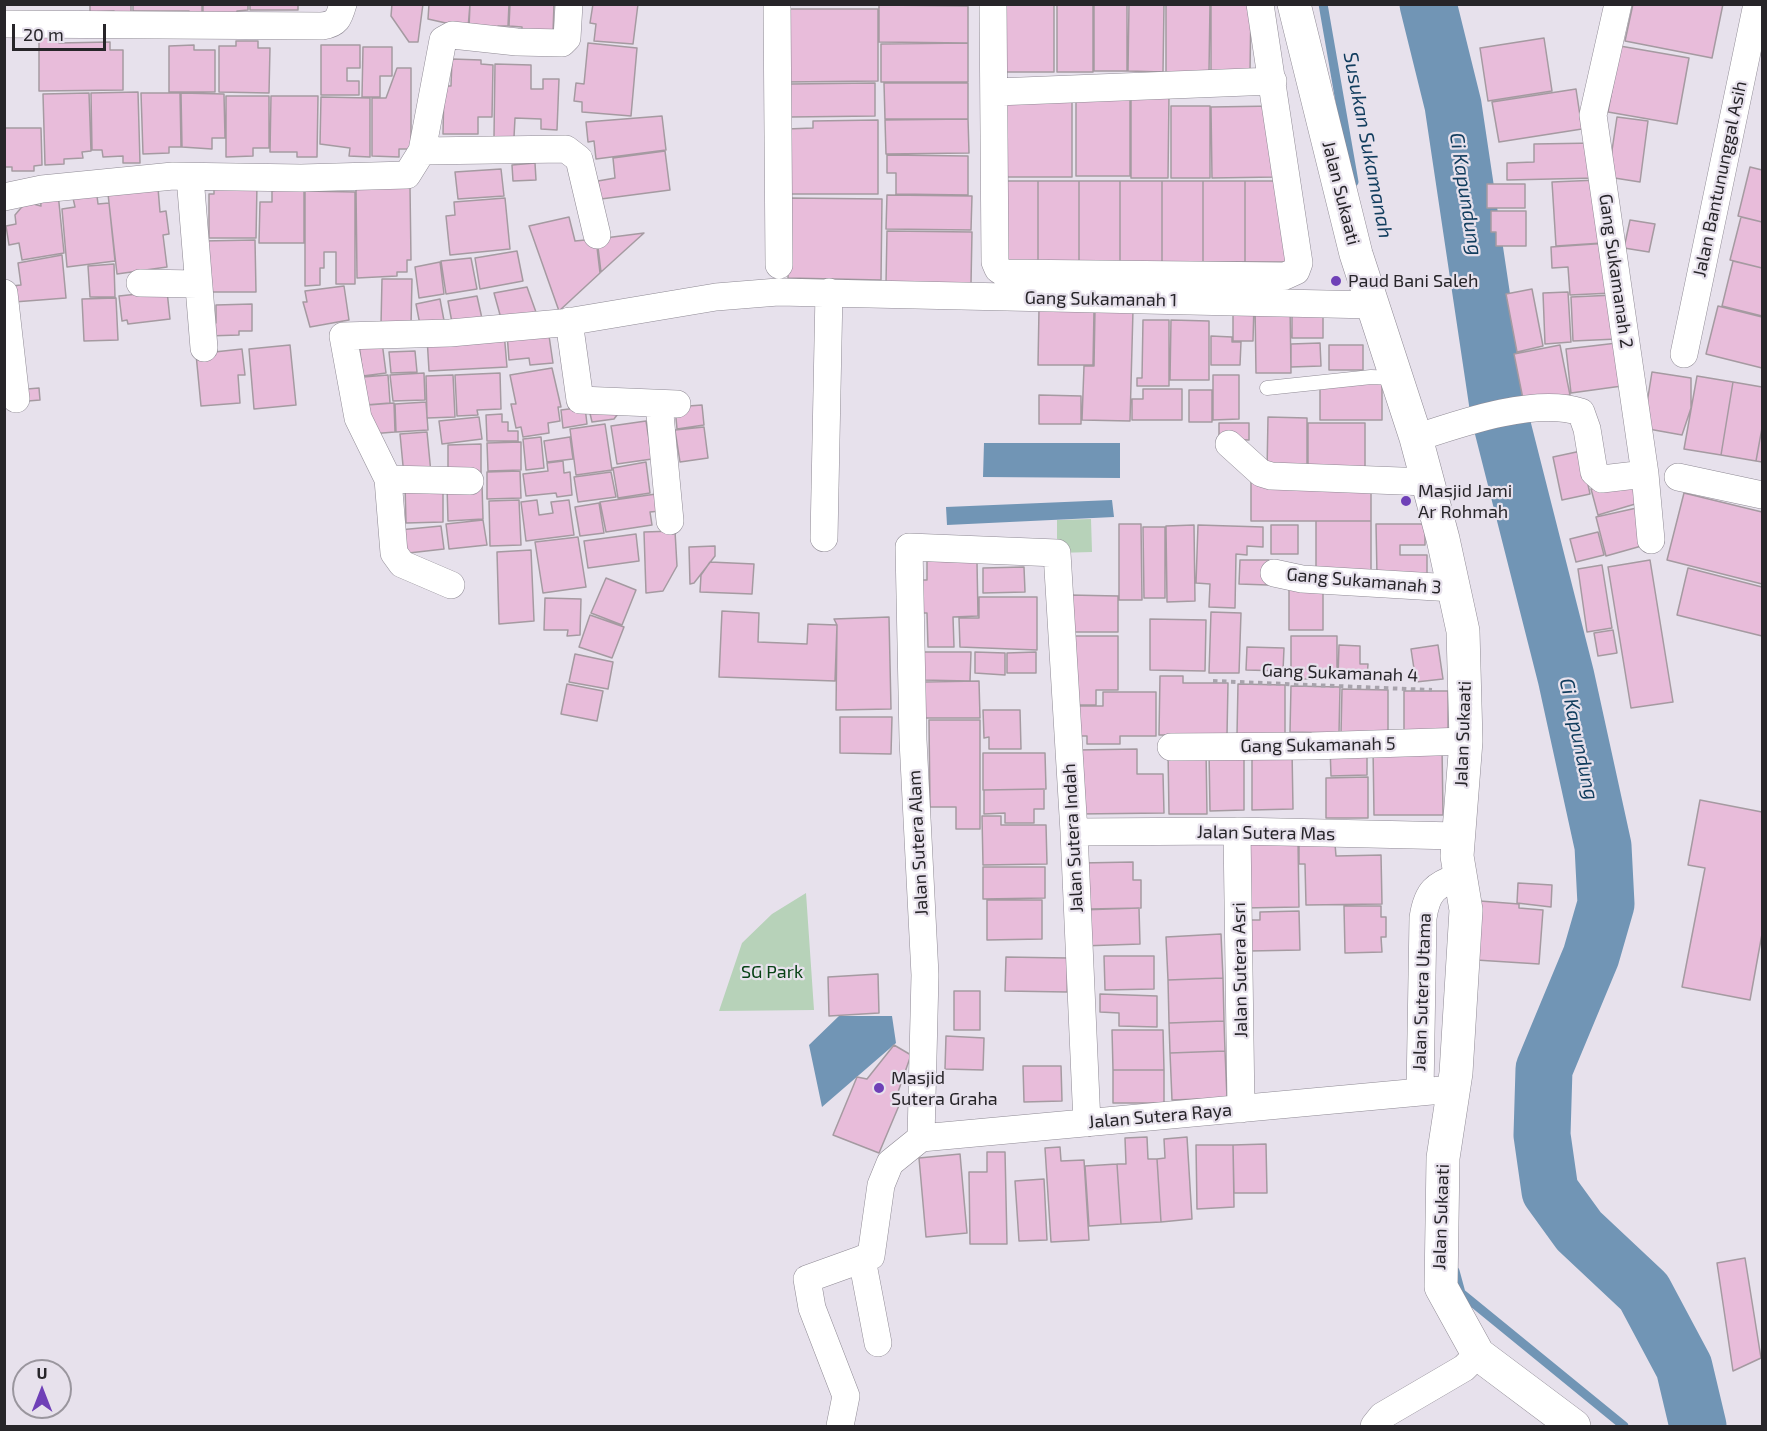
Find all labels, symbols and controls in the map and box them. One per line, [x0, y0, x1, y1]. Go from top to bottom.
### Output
scale bar [15, 12, 110, 50]
text: 20 m [23, 23, 64, 45]
water label: Susukan Sukamanah [1338, 50, 1398, 240]
street label: Jalan Bantununggal Asih [1689, 79, 1751, 279]
water label: Ci Kapundung [1444, 131, 1488, 257]
street label: Jalan Sukaati [1318, 139, 1364, 247]
street label: Gang Sukamanah 2 [1594, 192, 1638, 350]
place label: Paud Bani Saleh [1348, 270, 1478, 292]
marker: Paud Bani Saleh [1329, 274, 1343, 288]
street label: Gang Sukamanah 1 [1024, 287, 1178, 311]
place label: Masjid Jami Ar Rohmah [1418, 480, 1512, 522]
marker: Masjid Jami Ar Rohmah [1399, 494, 1413, 508]
street label: Gang Sukamanah 3 [1286, 563, 1442, 599]
street label: Gang Sukamanah 4 [1261, 659, 1419, 687]
water label: Ci Kapundung [1554, 676, 1604, 802]
street label: Jalan Sukaati [1450, 681, 1476, 787]
street label: Gang Sukamanah 5 [1240, 733, 1396, 757]
street label: Jalan Sutera Indah [1058, 763, 1088, 913]
street label: Jalan Sutera Alam [903, 770, 933, 916]
street label: Jalan Sutera Mas [1197, 821, 1335, 845]
street label: Jalan Sutera Asri [1228, 902, 1252, 1038]
street label: Jalan Sutera Utama [1408, 913, 1436, 1071]
park label: SG Park [741, 961, 803, 983]
place label: Masjid Sutera Graha [891, 1067, 998, 1110]
marker: Masjid Sutera Graha [872, 1081, 886, 1095]
street label: Jalan Sutera Raya [1087, 1099, 1233, 1133]
street label: Jalan Sukaati [1428, 1164, 1454, 1270]
north arrow [12, 1359, 72, 1419]
text: U [37, 1363, 47, 1382]

